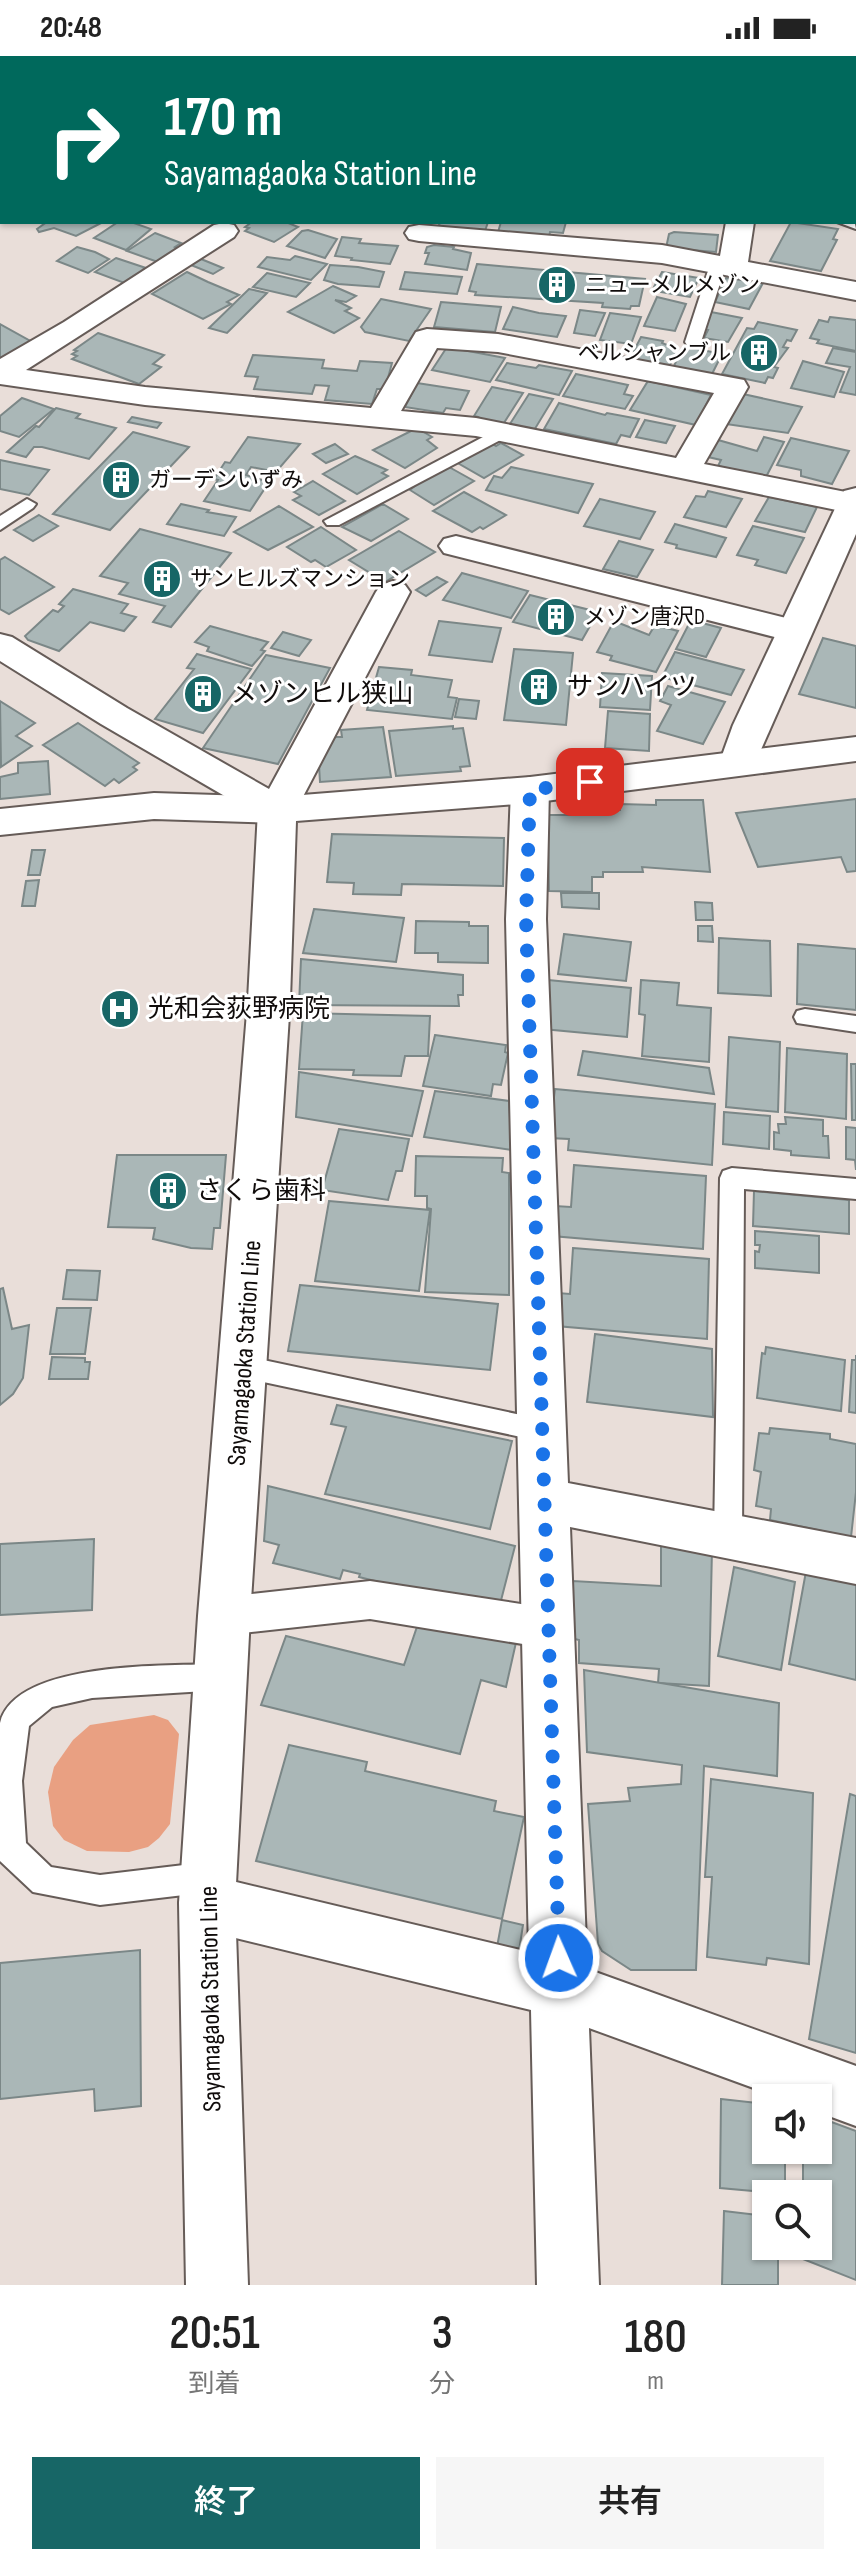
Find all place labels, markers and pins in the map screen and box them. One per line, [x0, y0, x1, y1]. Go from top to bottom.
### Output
building icon: ニューメルメゾン [536, 264, 578, 306]
place label: ニューメルメゾン [585, 272, 760, 299]
building icon: ベルシャンブル [738, 332, 780, 374]
place label: ベルシャンブル [578, 340, 731, 367]
building icon: ガーデンいずみ [100, 459, 142, 501]
place label: ガーデンいずみ [149, 467, 303, 494]
building icon: サンヒルズマンション [141, 558, 183, 600]
place label: サンヒルズマンション [190, 566, 410, 593]
building icon: メゾン唐沢D [535, 596, 577, 638]
place label: メゾン唐沢D [584, 604, 705, 631]
building icon: サンハイツ [518, 666, 560, 708]
place label: サンハイツ [567, 672, 696, 703]
building icon: メゾンヒル狭山 [182, 673, 224, 715]
place label: メゾンヒル狭山 [231, 679, 413, 710]
pin [556, 748, 624, 816]
hospital icon: 光和会荻野病院 [99, 988, 141, 1030]
place label: 光和会荻野病院 [148, 994, 330, 1025]
building icon: さくら歯科 [147, 1170, 189, 1212]
place label: さくら歯科 [196, 1176, 326, 1207]

